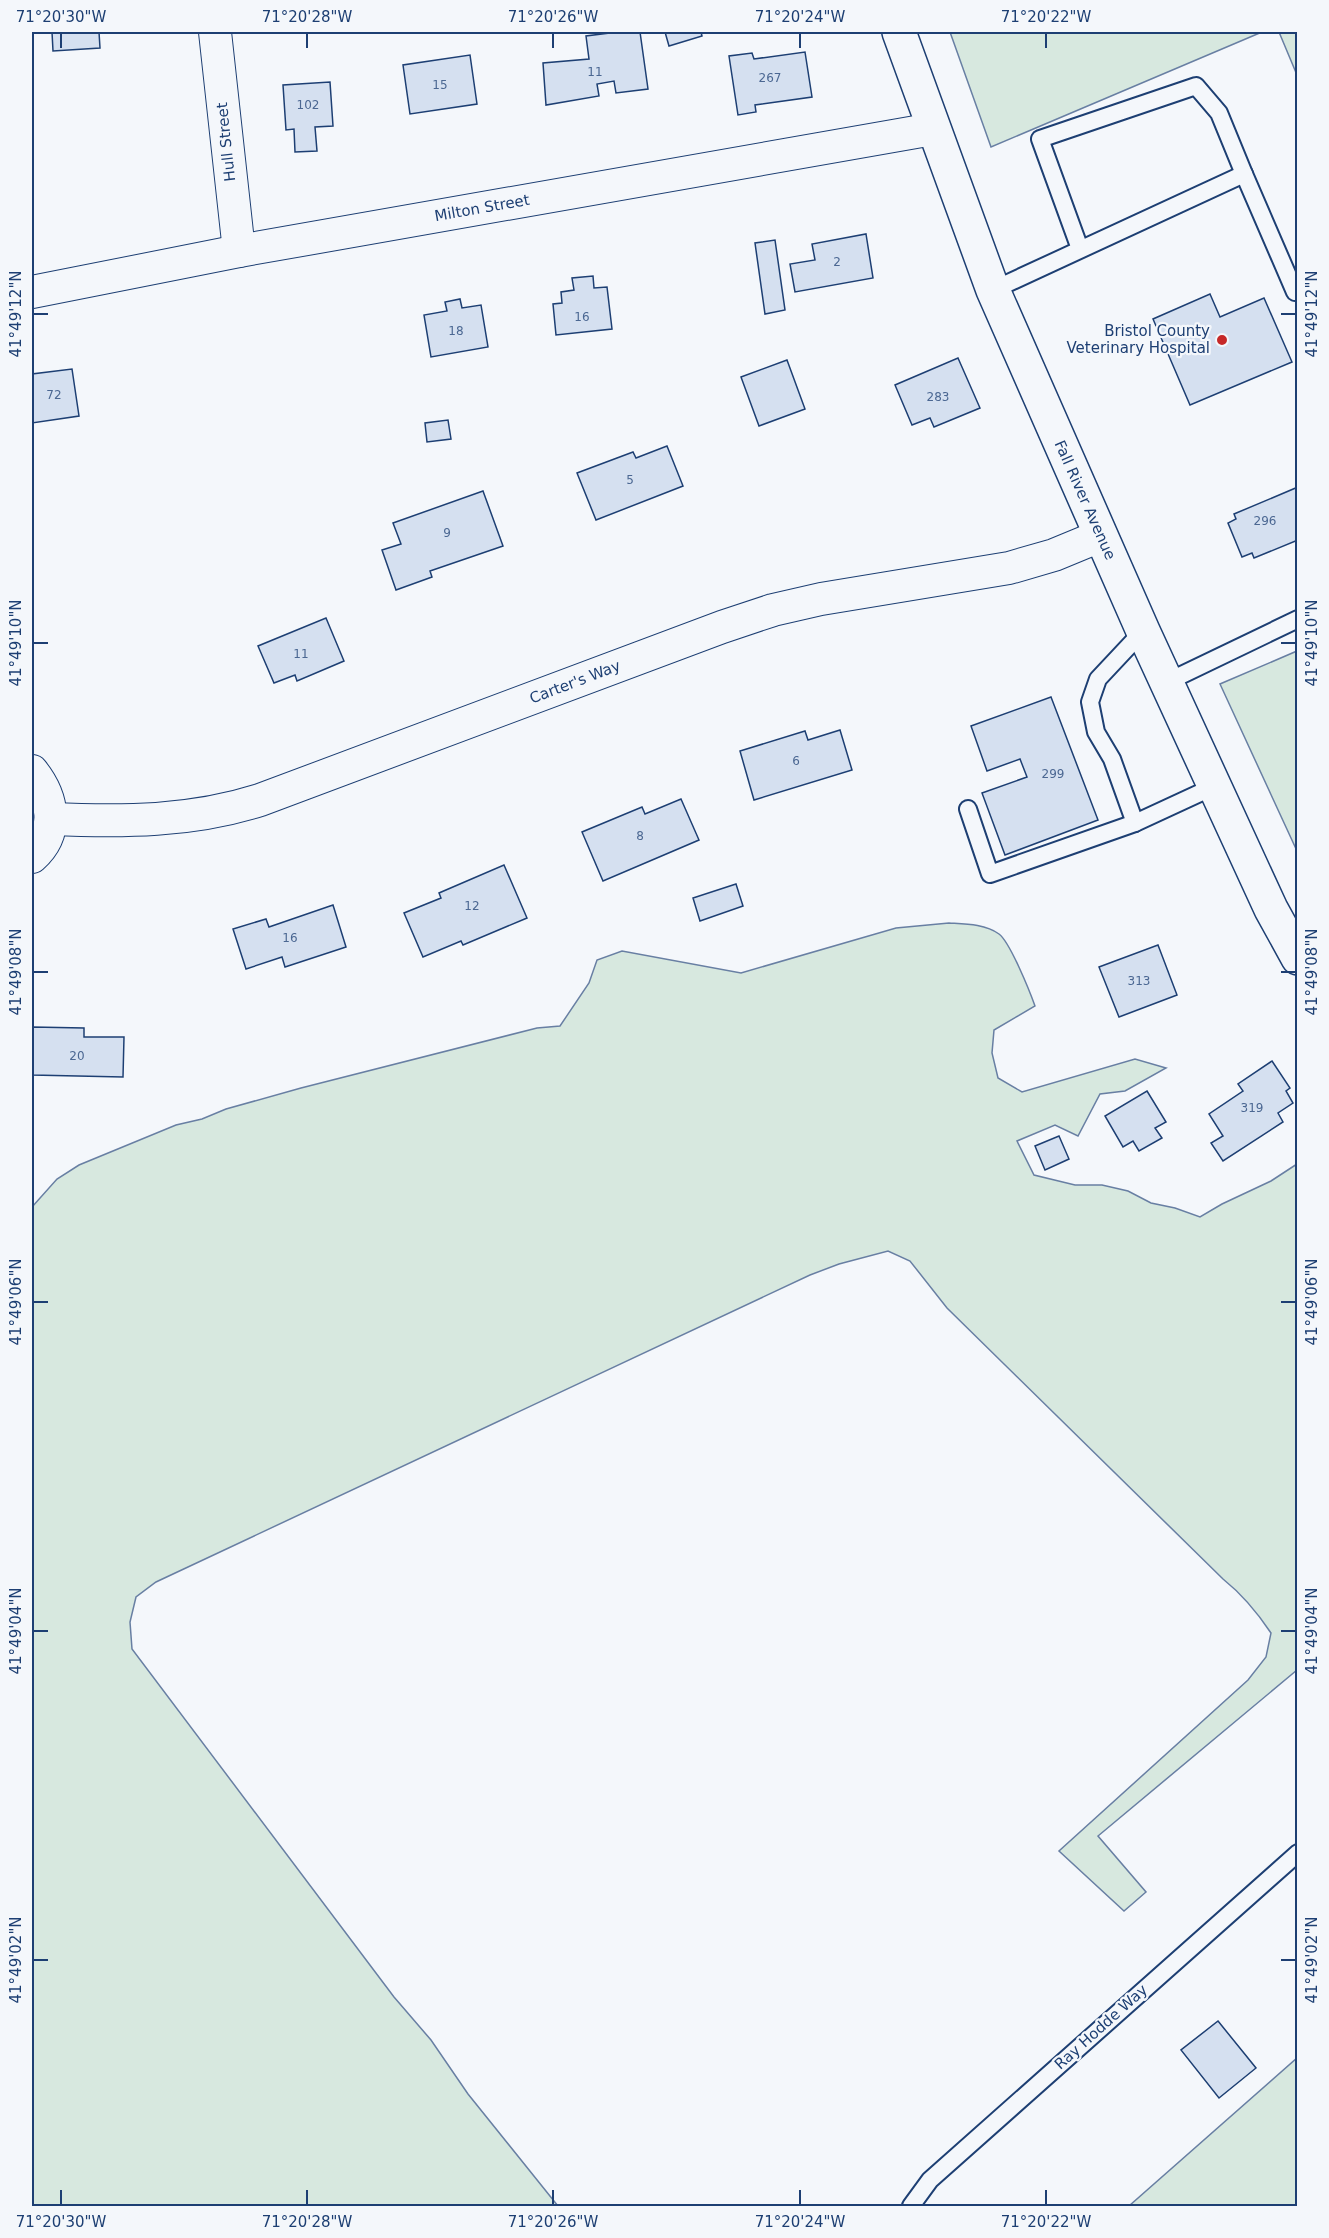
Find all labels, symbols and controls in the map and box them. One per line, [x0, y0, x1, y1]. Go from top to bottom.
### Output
text: 71°20'30"W [16, 8, 106, 26]
text: 71°20'28"W [262, 8, 352, 26]
text: 71°20'26"W [508, 8, 598, 26]
text: 71°20'24"W [755, 8, 845, 26]
text: 71°20'22"W [1001, 8, 1091, 26]
house number: 11 [587, 65, 603, 79]
house number: 267 [759, 71, 781, 85]
house number: 15 [432, 78, 448, 92]
house number: 102 [297, 98, 319, 112]
street label: Hull Street [213, 101, 239, 182]
street label: Milton Street [433, 191, 531, 225]
house number: 2 [833, 255, 841, 269]
text: 41°49'12"N [7, 270, 25, 358]
text: 41°49'12"N [1303, 270, 1321, 358]
house number: 16 [574, 310, 590, 324]
place label: Bristol County Veterinary Hospital [1067, 322, 1210, 357]
house number: 18 [448, 324, 464, 338]
marker: Bristol County Veterinary Hospital [1215, 333, 1229, 347]
house number: 72 [46, 388, 62, 402]
house number: 283 [927, 390, 949, 404]
street label: Fall River Avenue [1051, 437, 1119, 563]
house number: 5 [626, 473, 634, 487]
house number: 296 [1254, 514, 1276, 528]
house number: 9 [443, 526, 451, 540]
text: 41°49'10"N [7, 599, 25, 687]
text: 41°49'10"N [1303, 599, 1321, 687]
house number: 11 [293, 647, 309, 661]
street label: Carter's Way [527, 656, 623, 708]
house number: 6 [792, 754, 800, 768]
house number: 299 [1042, 767, 1064, 781]
house number: 8 [636, 829, 644, 843]
house number: 12 [464, 899, 480, 913]
text: 41°49'08"N [7, 928, 25, 1016]
text: 41°49'08"N [1303, 928, 1321, 1016]
house number: 16 [282, 931, 298, 945]
house number: 313 [1128, 974, 1150, 988]
house number: 20 [69, 1049, 85, 1063]
house number: 319 [1241, 1101, 1263, 1115]
text: 41°49'06"N [7, 1258, 25, 1346]
text: 41°49'06"N [1303, 1258, 1321, 1346]
text: 41°49'04"N [7, 1587, 25, 1675]
text: 41°49'04"N [1303, 1587, 1321, 1675]
text: 41°49'02"N [7, 1916, 25, 2004]
text: 41°49'02"N [1303, 1916, 1321, 2004]
street label: Ray Hodde Way [1051, 1981, 1151, 2073]
text: 71°20'30"W [16, 2213, 106, 2231]
text: 71°20'28"W [262, 2213, 352, 2231]
text: 71°20'26"W [508, 2213, 598, 2231]
text: 71°20'24"W [755, 2213, 845, 2231]
text: 71°20'22"W [1001, 2213, 1091, 2231]

